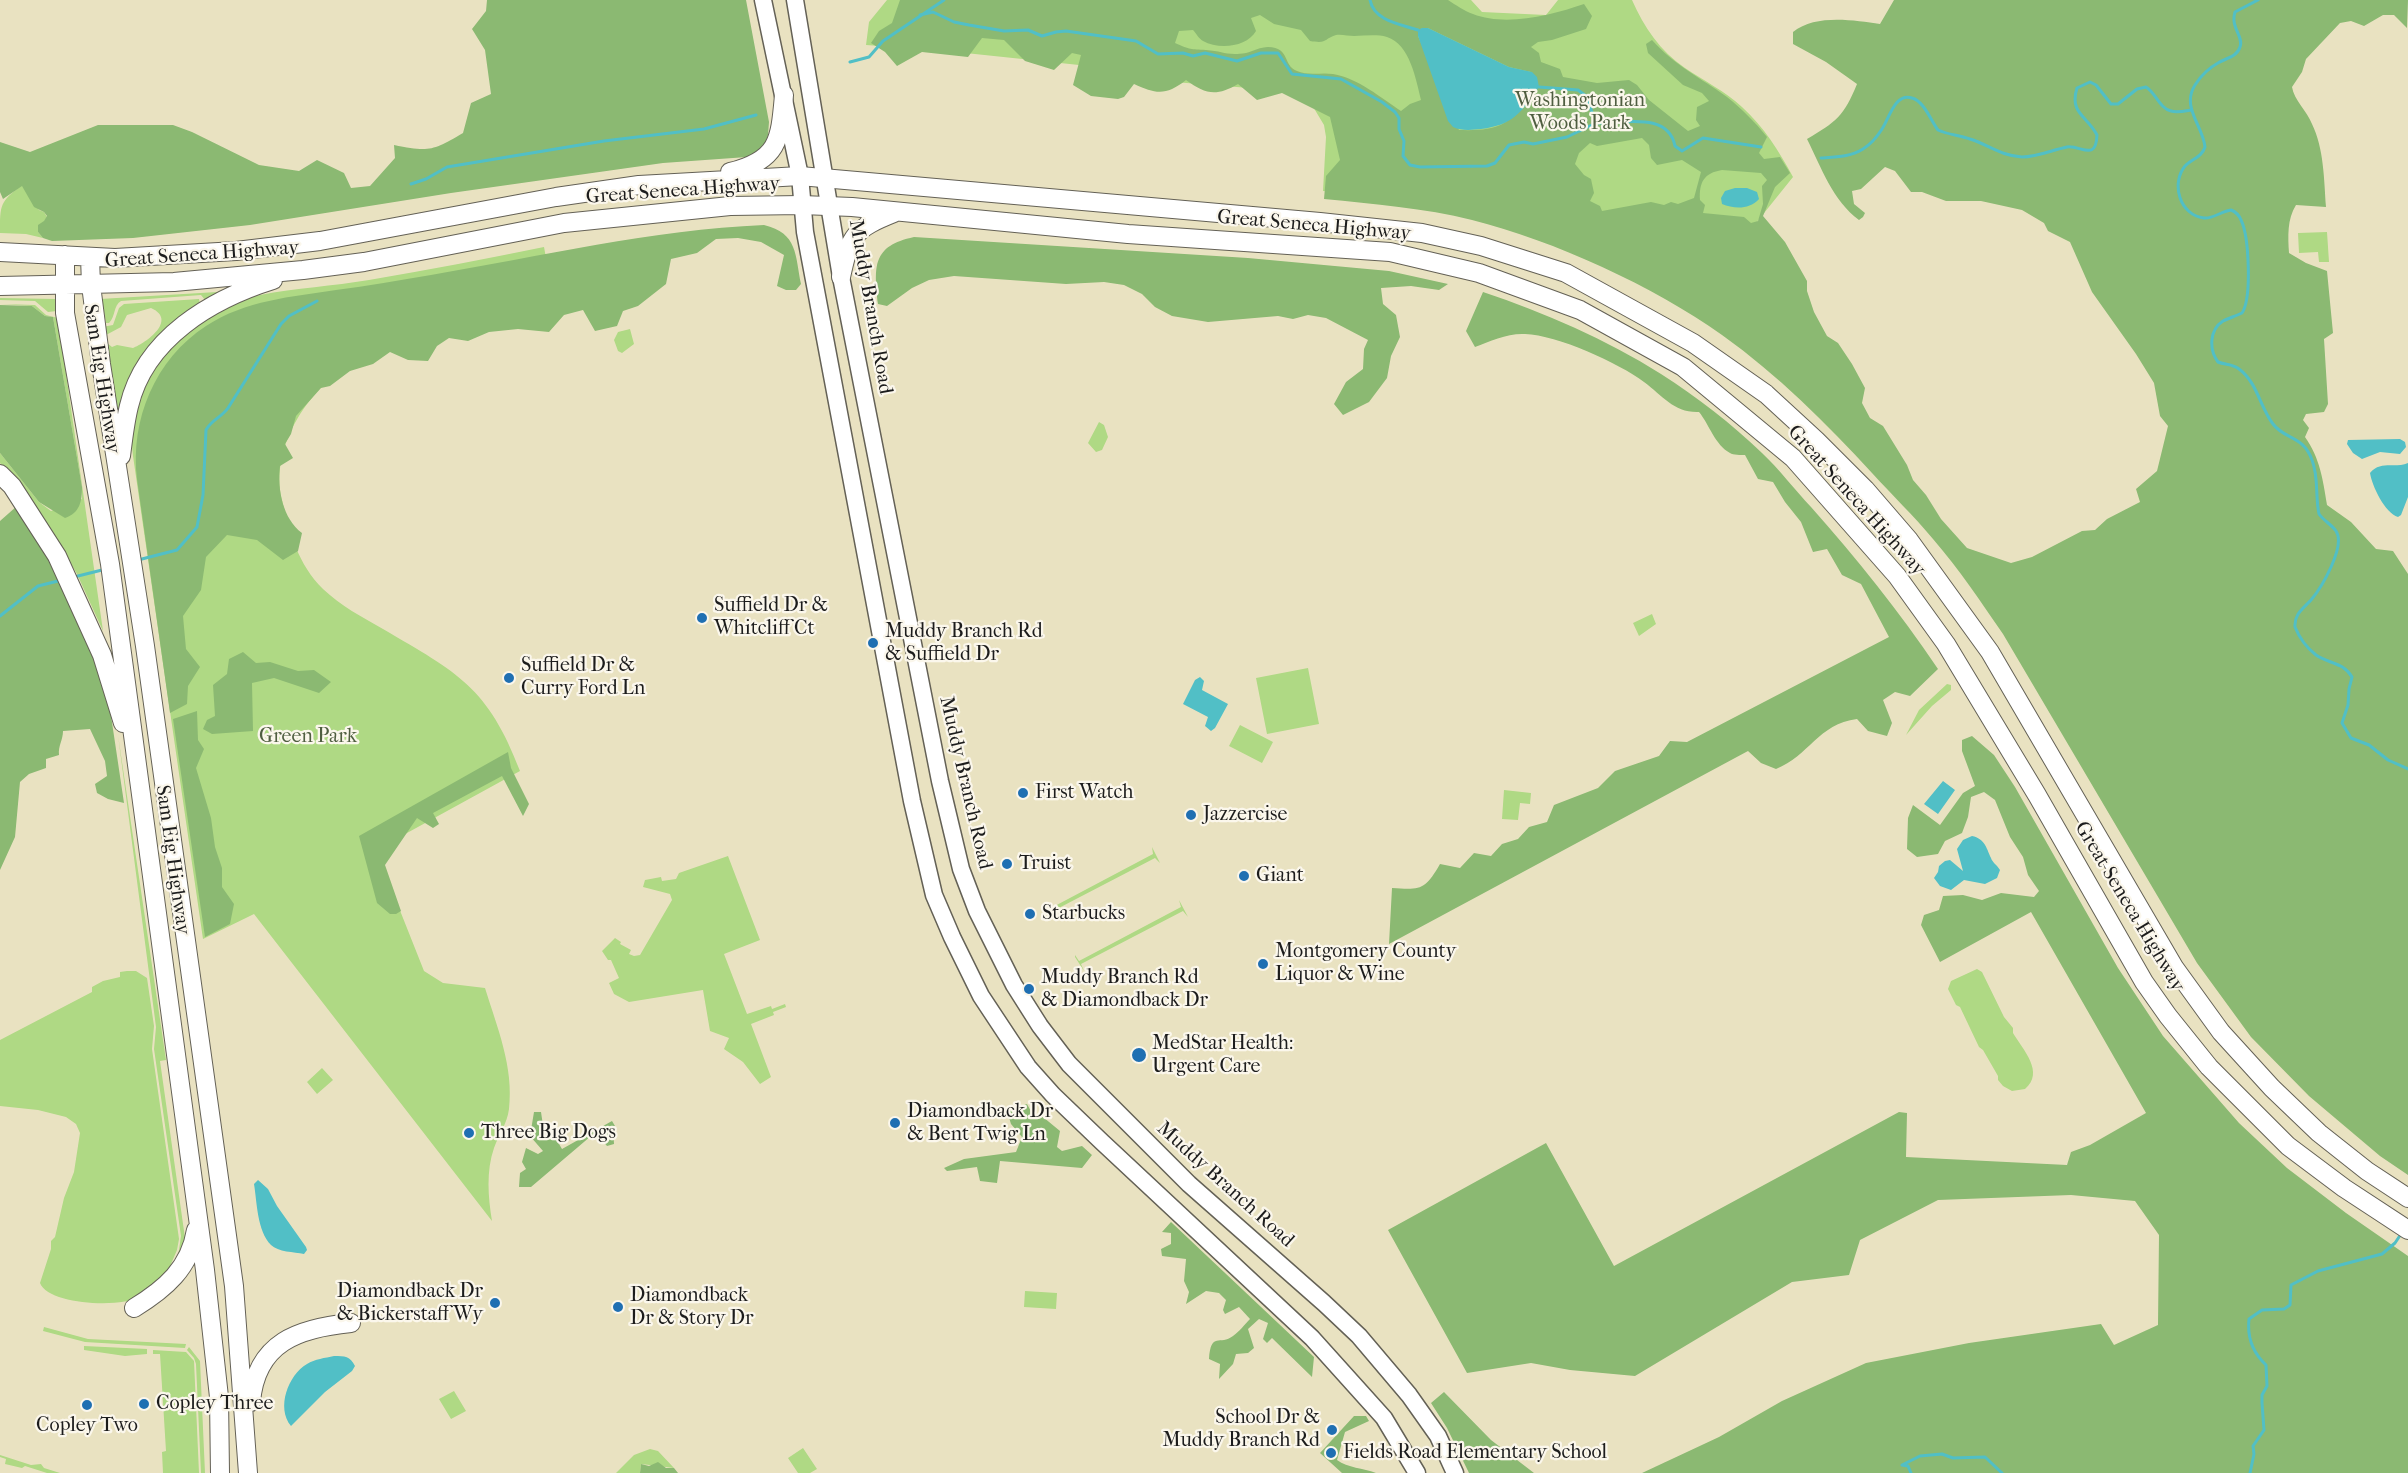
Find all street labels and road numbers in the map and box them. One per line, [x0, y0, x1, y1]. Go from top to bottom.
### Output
street label: Great Seneca Highway [585, 172, 781, 210]
street label: Great Seneca Highway [1216, 206, 1412, 246]
street label: Muddy Branch Road [843, 218, 897, 396]
street label: Great Seneca Highway [104, 236, 300, 274]
street label: Sam Eig Highway [77, 303, 125, 455]
street label: Great Seneca Highway [1782, 421, 1930, 581]
street label: Muddy Branch Road [933, 694, 997, 872]
street label: Sam Eig Highway [150, 784, 194, 936]
street label: Great Seneca Highway [2069, 817, 2189, 997]
street label: Muddy Branch Road [1151, 1117, 1299, 1253]

